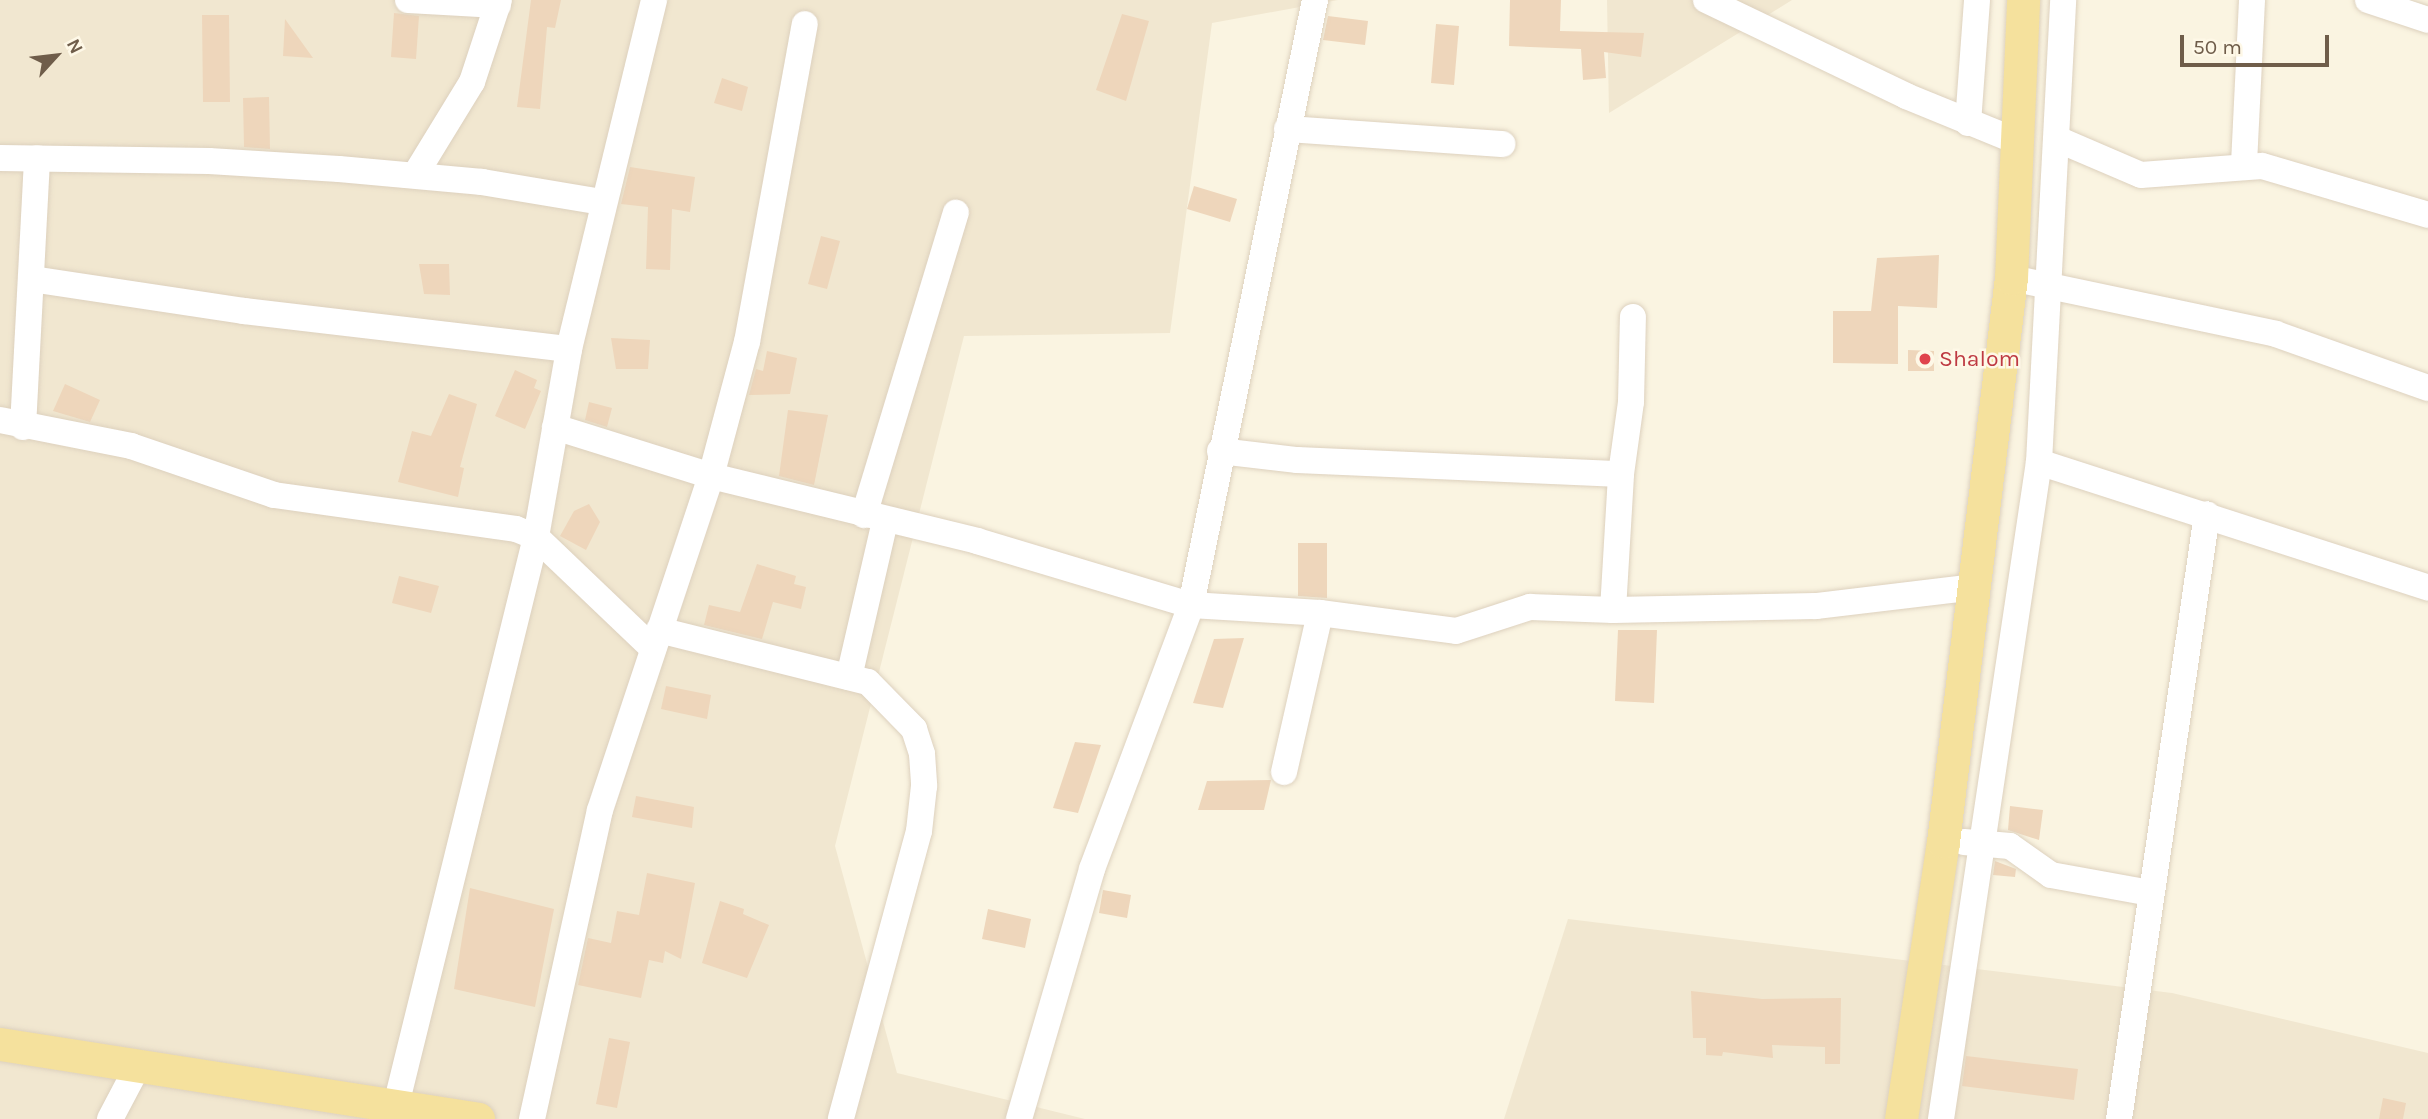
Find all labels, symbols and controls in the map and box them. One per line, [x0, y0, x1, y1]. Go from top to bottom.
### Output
north arrow [21, 21, 91, 91]
scale bar [2183, 21, 2332, 65]
text: N [62, 35, 88, 58]
text: 50 m [2193, 35, 2242, 59]
place label: Shalom [1939, 345, 2020, 373]
marker: Shalom [1917, 351, 1933, 367]

